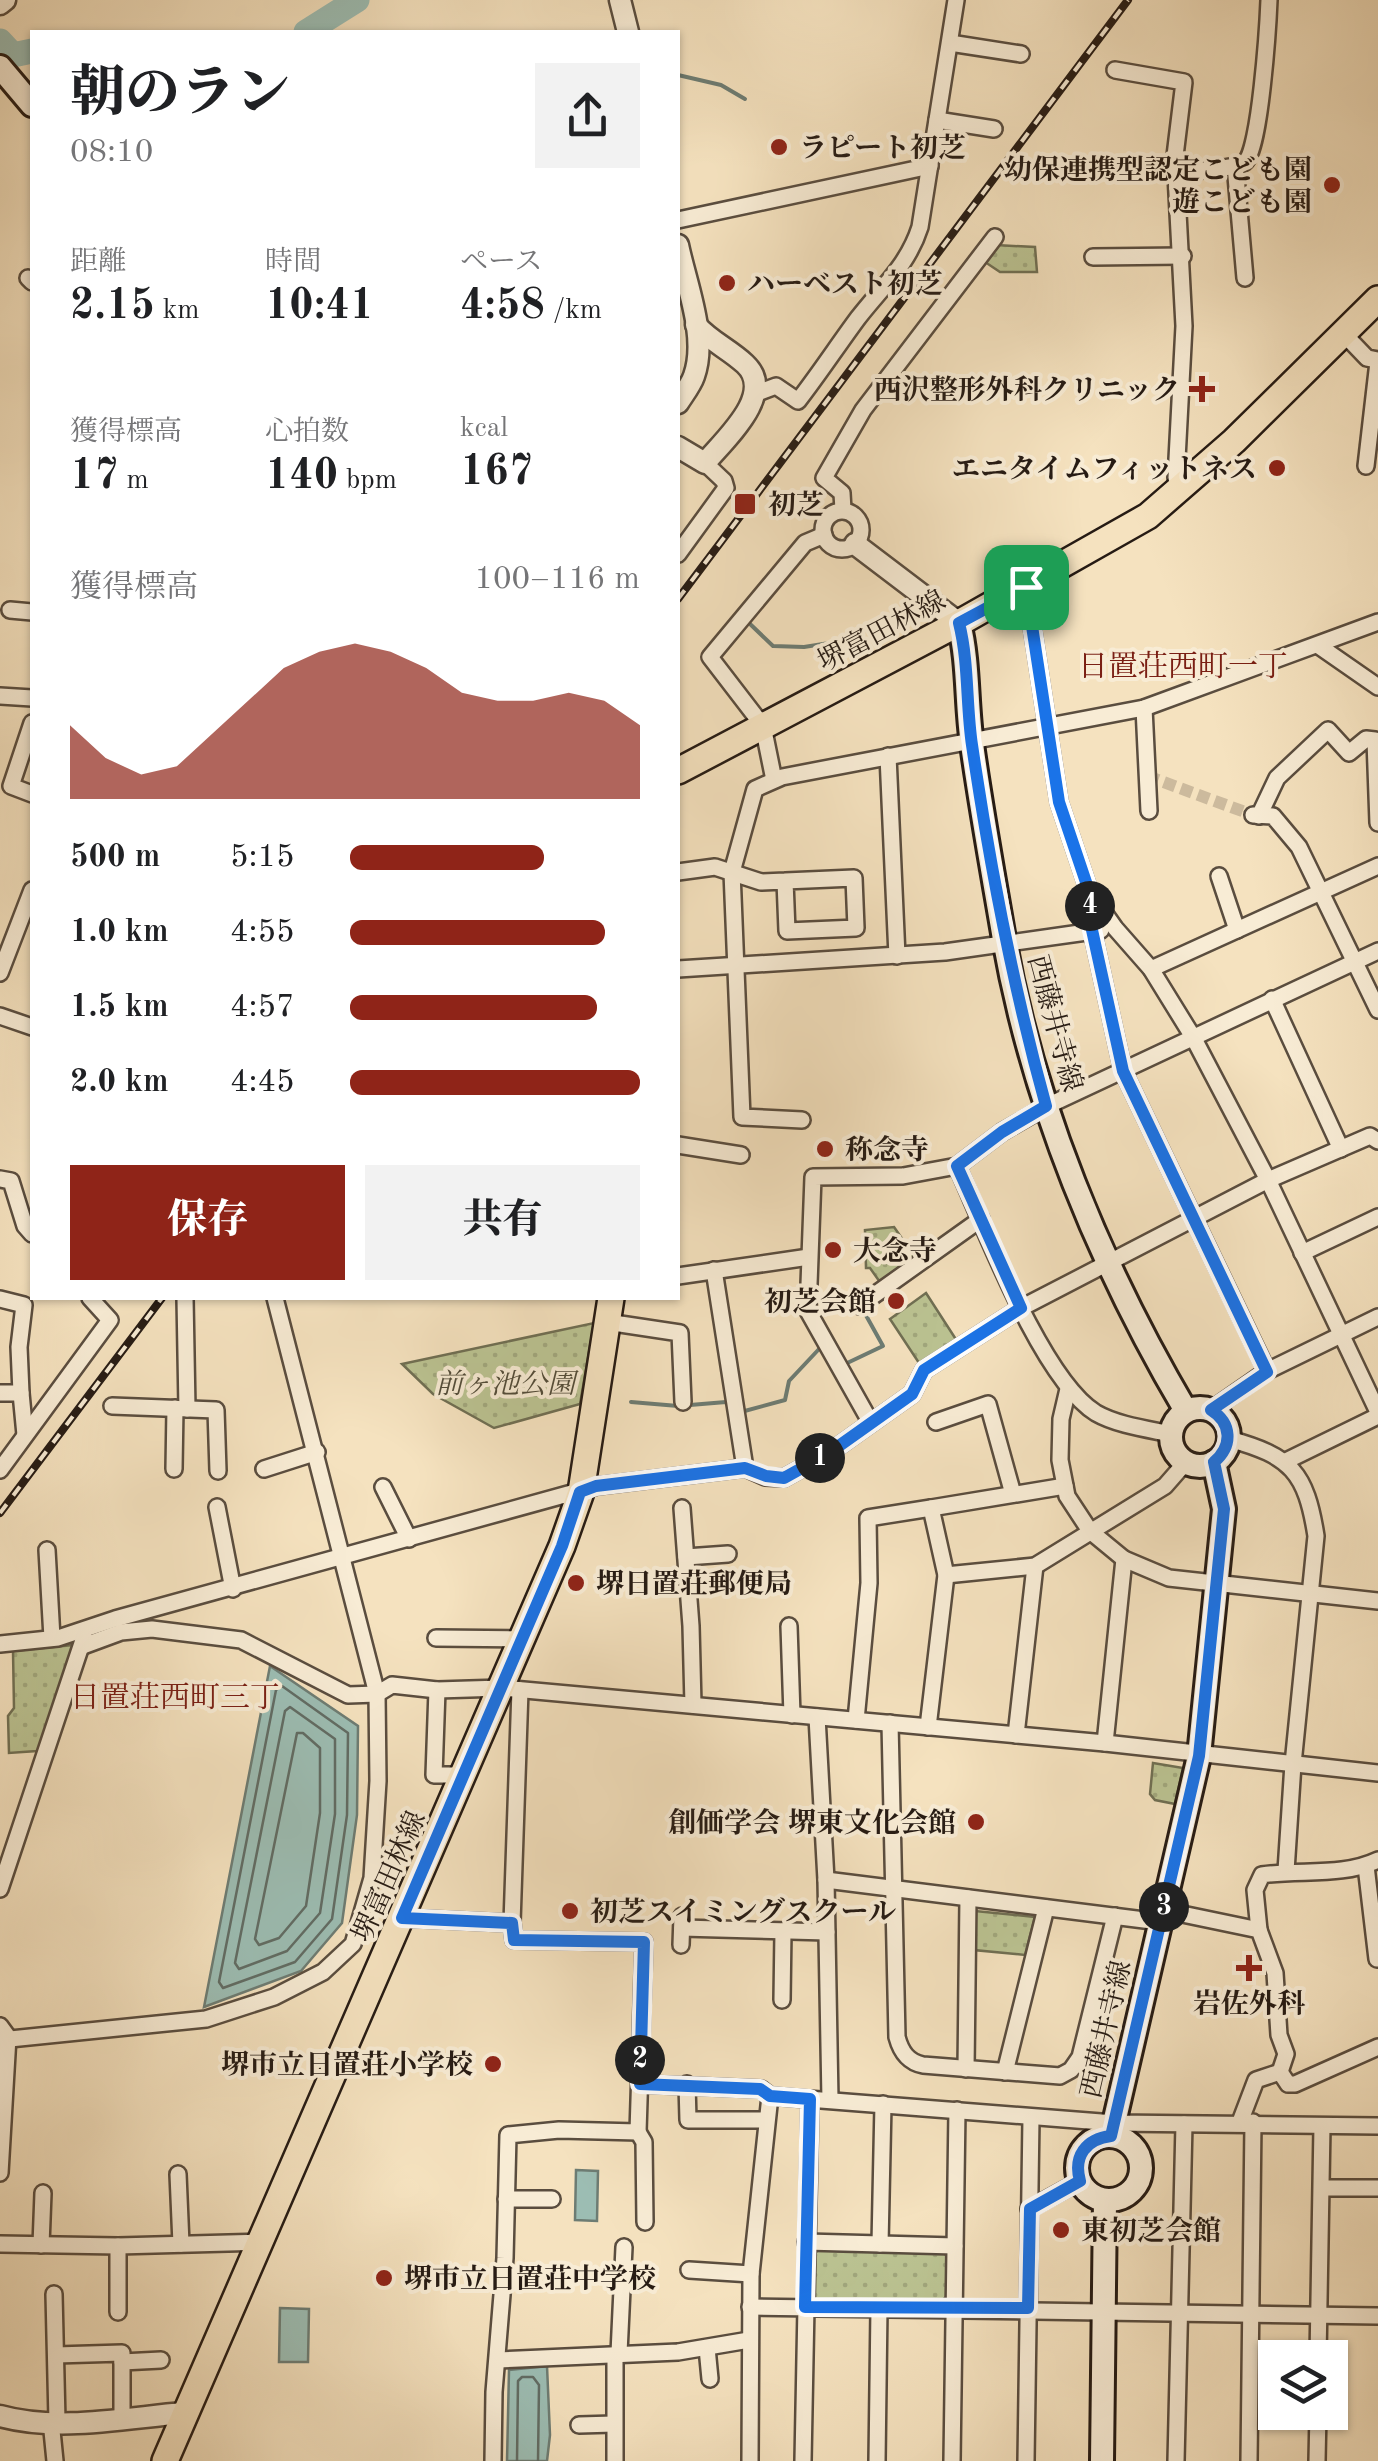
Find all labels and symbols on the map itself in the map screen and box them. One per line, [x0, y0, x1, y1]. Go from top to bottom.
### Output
place label: ラピート初芝 [799, 133, 966, 164]
marker: ラピート初芝 [768, 136, 790, 158]
place label: 幼保連携型認定こども園 遊こども園 [1004, 155, 1312, 218]
marker: 幼保連携型認定こども園 遊こども園 [1321, 174, 1343, 196]
place label: ハーベスト初芝 [747, 269, 943, 300]
marker: ハーベスト初芝 [716, 272, 738, 294]
place label: 西沢整形外科クリニック [874, 374, 1180, 406]
marker: 西沢整形外科クリニック [1189, 376, 1215, 402]
place label: エニタイムフィットネス [952, 455, 1257, 485]
marker: エニタイムフィットネス [1266, 457, 1288, 479]
place label: 初芝 [768, 490, 824, 521]
marker: 初芝 [732, 491, 758, 517]
pin [984, 545, 1069, 630]
street label: 堺富田林線 [813, 585, 951, 678]
district label: 日置荘西町一丁 [1078, 650, 1288, 683]
pin: 4 [1065, 881, 1115, 931]
street label: 西藤井寺線 [1021, 952, 1088, 1095]
place label: 称念寺 [845, 1135, 929, 1166]
marker: 称念寺 [814, 1138, 836, 1160]
place label: 大念寺 [853, 1236, 937, 1267]
marker: 大念寺 [822, 1239, 844, 1261]
place label: 初芝会館 [764, 1286, 876, 1318]
marker: 初芝会館 [885, 1290, 907, 1312]
park label: 前ヶ池公園 [435, 1369, 579, 1400]
pin: 1 [795, 1433, 845, 1483]
place label: 堺日置荘郵便局 [596, 1569, 792, 1600]
marker: 堺日置荘郵便局 [565, 1572, 587, 1594]
district label: 日置荘西町三丁 [70, 1681, 280, 1714]
street label: 堺富田林線 [347, 1806, 432, 1947]
place label: 創価学会 堺東文化会館 [668, 1807, 956, 1839]
marker: 創価学会 堺東文化会館 [965, 1811, 987, 1833]
pin: 3 [1139, 1882, 1189, 1932]
place label: 初芝スイミングスクール [590, 1897, 896, 1928]
marker: 初芝スイミングスクール [559, 1900, 581, 1922]
marker: 岩佐外科 [1236, 1955, 1262, 1981]
street label: 西藤井寺線 [1076, 1958, 1137, 2101]
place label: 岩佐外科 [1193, 1989, 1306, 2020]
pin: 2 [615, 2035, 665, 2085]
place label: 堺市立日置荘小学校 [221, 2050, 473, 2081]
marker: 堺市立日置荘小学校 [482, 2053, 504, 2075]
place label: 東初芝会館 [1081, 2215, 1221, 2247]
marker: 東初芝会館 [1050, 2219, 1072, 2241]
place label: 堺市立日置荘中学校 [404, 2264, 656, 2295]
marker: 堺市立日置荘中学校 [373, 2267, 395, 2289]

